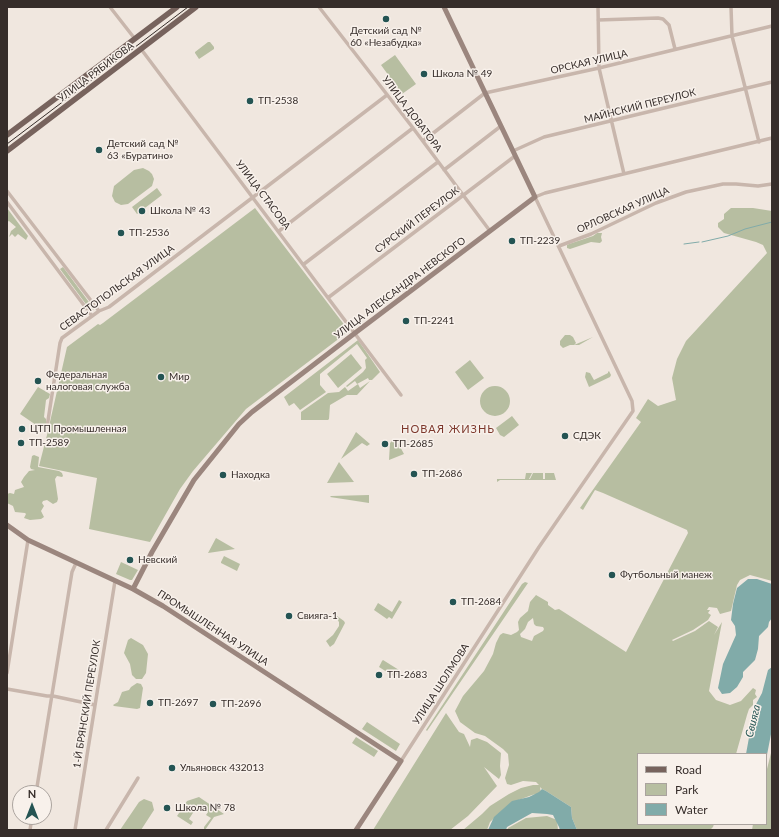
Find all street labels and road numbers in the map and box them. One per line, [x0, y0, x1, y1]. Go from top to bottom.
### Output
street label: УЛИЦА РЯБИКОВА [56, 40, 136, 104]
street label: ОРСКАЯ УЛИЦА [549, 47, 629, 77]
street label: УЛИЦА ДОВАТОРА [380, 74, 444, 154]
street label: МАЙНСКИЙ ПЕРЕУЛОК [583, 86, 697, 126]
street label: УЛИЦА СТАСОВА [233, 158, 293, 232]
street label: СУРСКИЙ ПЕРЕУЛОК [372, 184, 462, 256]
street label: ОРЛОВСКАЯ УЛИЦА [575, 184, 671, 236]
street label: УЛИЦА АЛЕКСАНДРА НЕВСКОГО [332, 235, 468, 341]
street label: СЕВАСТОПОЛЬСКАЯ УЛИЦА [57, 242, 177, 334]
street label: ПРОМЫШЛЕННАЯ УЛИЦА [155, 588, 271, 668]
street label: 1-Й БРЯНСКИЙ ПЕРЕУЛОК [71, 639, 103, 769]
street label: УЛИЦА ШОЛМОВА [410, 641, 472, 727]

